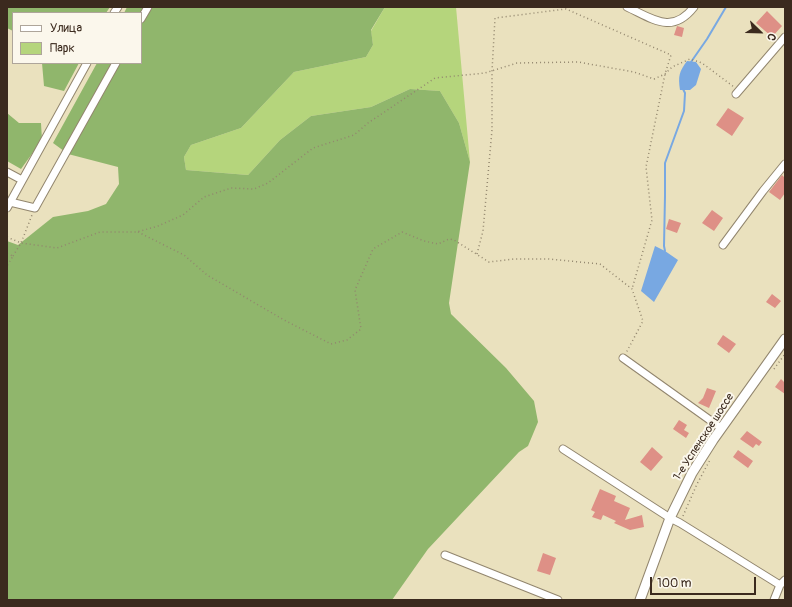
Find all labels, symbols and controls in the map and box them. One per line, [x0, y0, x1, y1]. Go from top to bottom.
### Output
legend [12, 12, 142, 64]
north arrow [740, 12, 780, 52]
text: Улица [50, 21, 82, 36]
text: С [764, 31, 779, 43]
text: Парк [50, 41, 75, 56]
street label: 1-е Успенское шоссе [671, 391, 737, 483]
scale bar [652, 569, 758, 595]
text: 100 m [657, 576, 691, 591]

